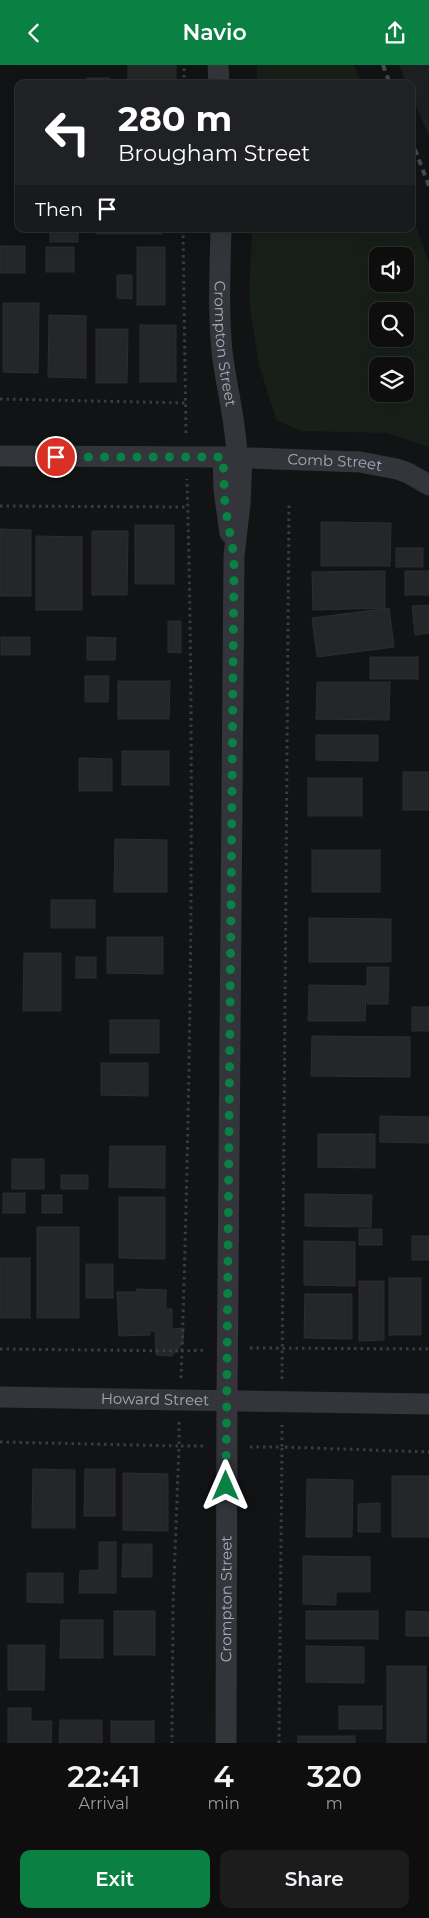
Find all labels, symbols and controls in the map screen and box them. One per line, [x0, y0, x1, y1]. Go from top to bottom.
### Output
icon: back [20, 19, 48, 47]
text: Navio [182, 19, 247, 46]
icon: share [381, 19, 409, 47]
text: 280 m [118, 97, 232, 140]
icon: left [35, 100, 100, 165]
text: Brougham Street [118, 140, 310, 167]
icon: arrive [93, 195, 121, 223]
text: Then [35, 198, 83, 221]
map controls [369, 247, 414, 402]
button: sound [369, 247, 414, 292]
street label: Crompton Street [211, 281, 241, 408]
button: search [369, 302, 414, 347]
button: layers [369, 357, 414, 402]
pin [35, 436, 77, 478]
icon: arrive [42, 443, 70, 471]
street label: Comb Street [287, 449, 384, 475]
street label: Howard Street [101, 1389, 209, 1409]
position arrow [199, 1459, 251, 1511]
street label: Crompton Street [216, 1536, 236, 1662]
text: 22:41 [67, 1758, 140, 1795]
text: 4 [213, 1758, 234, 1795]
text: 320 [307, 1758, 362, 1795]
text: Arrival [79, 1794, 129, 1813]
text: min [208, 1794, 240, 1813]
text: m [326, 1794, 343, 1813]
button: Exit [20, 1850, 210, 1908]
button: Share [220, 1850, 409, 1908]

